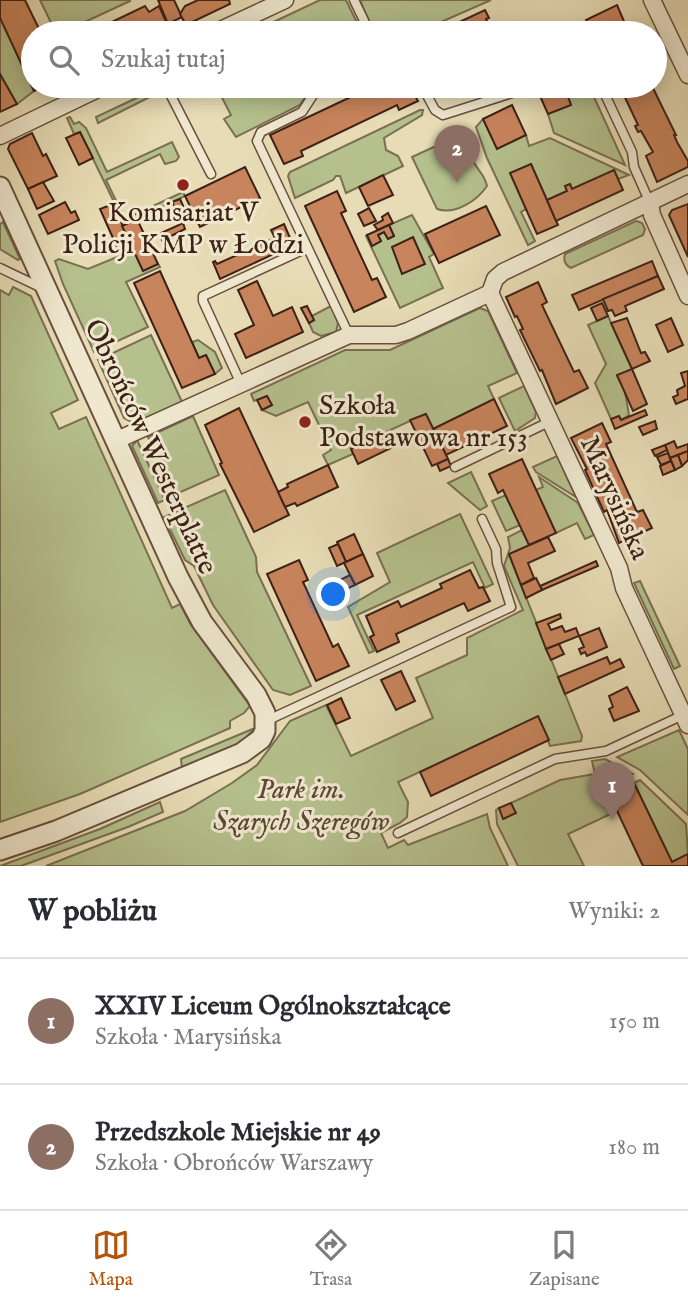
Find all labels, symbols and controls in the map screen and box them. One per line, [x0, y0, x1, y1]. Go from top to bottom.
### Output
search box [21, 21, 667, 98]
icon: search [45, 41, 83, 79]
text: Szukaj tutaj [101, 43, 226, 76]
pin: 2 [434, 125, 480, 183]
marker: Komisariat V Policji KMP w Łodzi [175, 177, 191, 193]
place label: Komisariat V Policji KMP w Łodzi [62, 196, 304, 263]
street label: Obrońców Westerplatte [76, 314, 224, 580]
place label: Szkoła Podstawowa nr 153 [319, 389, 528, 456]
marker: Szkoła Podstawowa nr 153 [297, 414, 313, 430]
street label: Marysińska [571, 431, 657, 566]
your location [316, 577, 350, 611]
pin: 1 [589, 762, 635, 820]
park label: Park im. Szarych Szeregów [213, 773, 389, 840]
text: W pobliżu [28, 893, 157, 931]
text: Wyniki: 2 [568, 897, 660, 926]
text: XXIV Liceum Ogólnokształcące [95, 990, 451, 1023]
text: 1 [47, 1007, 55, 1036]
text: 150 m [609, 1007, 660, 1036]
text: Szkoła · Marysińska [95, 1023, 281, 1052]
text: Przedszkole Miejskie nr 49 [95, 1116, 381, 1149]
text: 2 [46, 1133, 56, 1162]
text: 180 m [608, 1133, 660, 1162]
text: Szkoła · Obrońców Warszawy [95, 1149, 373, 1178]
tab: Mapa [88, 1226, 133, 1292]
tab: Trasa [310, 1226, 352, 1292]
tab: Zapisane [529, 1226, 600, 1292]

